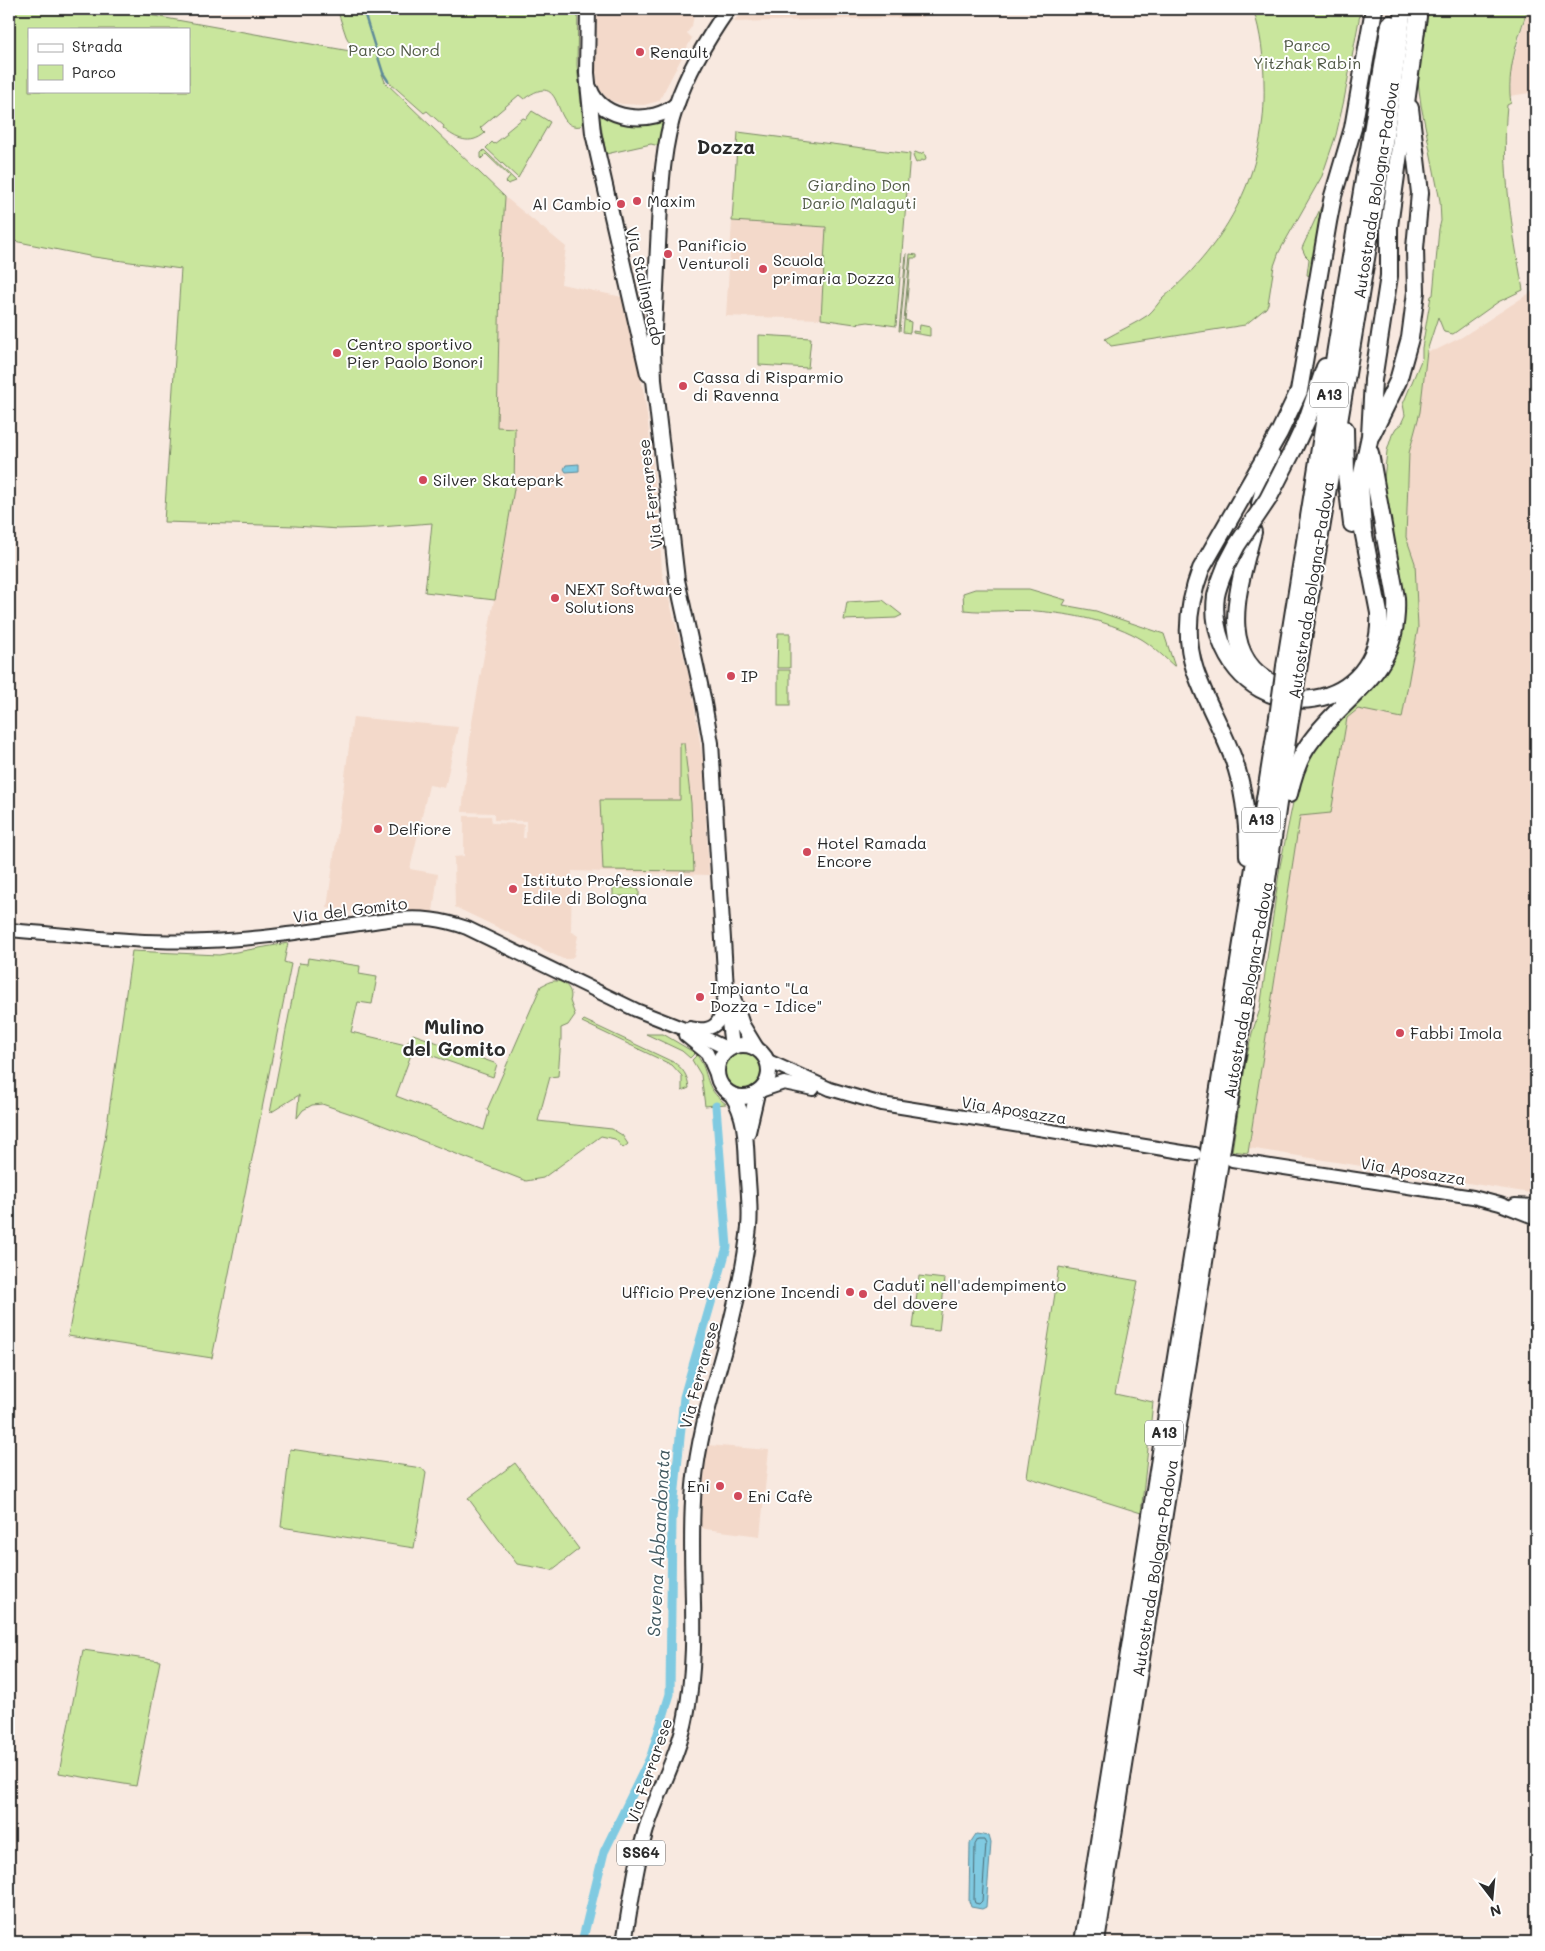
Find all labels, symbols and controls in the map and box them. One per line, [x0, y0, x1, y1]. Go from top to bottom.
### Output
legend [28, 28, 190, 92]
park label: Parco Yitzhak Rabin [1253, 34, 1361, 73]
text: Strada [72, 36, 123, 56]
park label: Parco Nord [348, 39, 440, 60]
place label: Renault [650, 41, 709, 62]
marker: Renault [634, 46, 646, 58]
text: Parco [72, 62, 116, 82]
street label: Autostrada Bologna-Padova [1348, 80, 1403, 300]
district label: Dozza [697, 134, 755, 159]
park label: Giardino Don Dario Malaguti [801, 174, 917, 213]
place label: Maxim [647, 190, 696, 211]
place label: Al Cambio [532, 193, 611, 214]
marker: Maxim [631, 195, 643, 207]
marker: Al Cambio [615, 198, 627, 210]
street label: Via Stalingrado [622, 225, 669, 347]
place label: Panificio Venturoli [678, 234, 749, 273]
marker: Panificio Venturoli [662, 248, 674, 260]
place label: Scuola primaria Dozza [773, 249, 895, 288]
marker: Scuola primaria Dozza [757, 263, 769, 275]
place label: Centro sportivo Pier Paolo Bonori [347, 333, 483, 372]
marker: Centro sportivo Pier Paolo Bonori [331, 347, 343, 359]
place label: Cassa di Risparmio di Ravenna [693, 366, 843, 405]
marker: Cassa di Risparmio di Ravenna [677, 380, 689, 392]
road number: A13 [1310, 382, 1348, 408]
street label: Via Ferrarese [632, 438, 667, 550]
place label: Silver Skatepark [433, 469, 563, 490]
marker: Silver Skatepark [417, 474, 429, 486]
street label: Autostrada Bologna-Padova [1283, 480, 1338, 700]
place label: NEXT Software Solutions [565, 578, 683, 617]
marker: NEXT Software Solutions [549, 592, 561, 604]
place label: IP [741, 665, 758, 686]
marker: IP [725, 670, 737, 682]
road number: A13 [1242, 808, 1280, 832]
place label: Delfiore [388, 818, 451, 839]
marker: Delfiore [372, 823, 384, 835]
place label: Hotel Ramada Encore [817, 832, 927, 871]
marker: Hotel Ramada Encore [801, 846, 813, 858]
place label: Istituto Professionale Edile di Bologna [523, 869, 693, 908]
street label: Autostrada Bologna-Padova [1218, 880, 1277, 1100]
marker: Istituto Professionale Edile di Bologna [507, 883, 519, 895]
street label: Via del Gomito [292, 892, 408, 927]
place label: Impianto "La Dozza - Idice" [710, 977, 822, 1016]
marker: Impianto "La Dozza - Idice" [694, 991, 706, 1003]
district label: Mulino del Gomito [403, 1014, 505, 1061]
place label: Fabbi Imola [1410, 1022, 1503, 1043]
marker: Fabbi Imola [1394, 1027, 1406, 1039]
street label: Via Aposazza [960, 1091, 1068, 1128]
street label: Via Aposazza [1359, 1152, 1467, 1189]
place label: Caduti nell'adempimento del dovere [873, 1274, 1066, 1313]
place label: Ufficio Prevenzione Incendi [622, 1281, 840, 1302]
marker: Ufficio Prevenzione Incendi [844, 1286, 856, 1298]
marker: Caduti nell'adempimento del dovere [857, 1288, 869, 1300]
street label: Via Ferrarese [674, 1319, 723, 1431]
road number: A13 [1145, 1420, 1183, 1446]
water label: Savena Abbandonata [641, 1448, 675, 1637]
street label: Autostrada Bologna-Padova [1127, 1458, 1182, 1678]
place label: Eni [687, 1475, 710, 1496]
marker: Eni [714, 1480, 726, 1492]
place label: Eni Cafè [748, 1485, 813, 1506]
marker: Eni Cafè [732, 1490, 744, 1502]
street label: Via Ferrarese [621, 1715, 676, 1827]
road number: SS64 [617, 1840, 665, 1866]
north arrow [1468, 1874, 1518, 1924]
text: N [1488, 1900, 1503, 1922]

